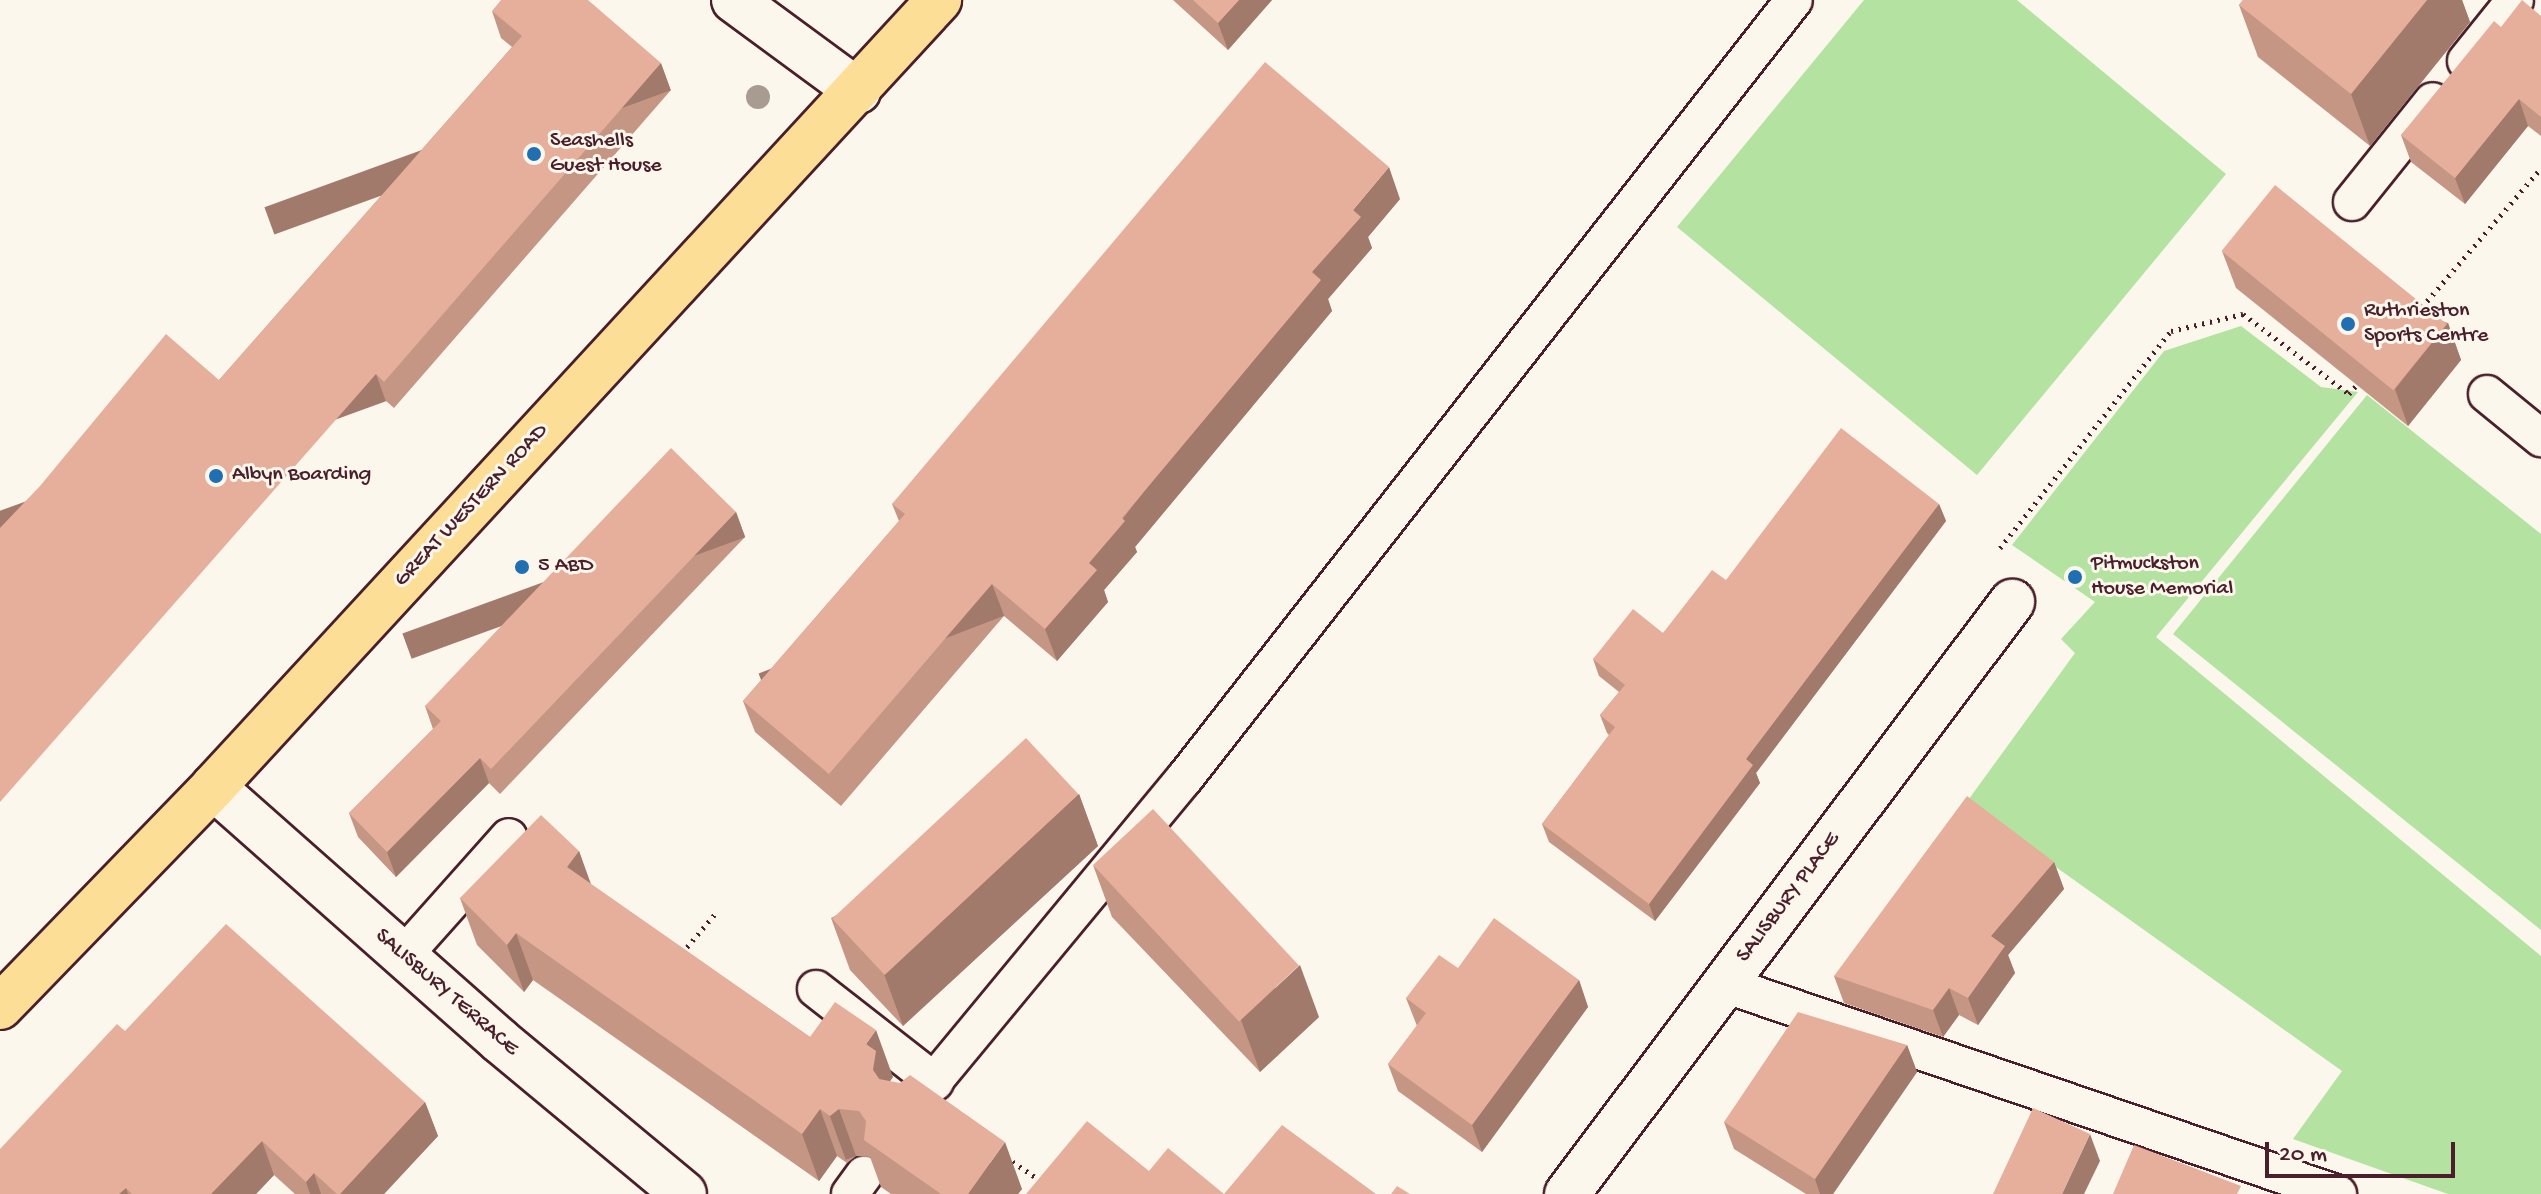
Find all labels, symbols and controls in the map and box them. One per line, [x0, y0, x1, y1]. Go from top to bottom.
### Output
place label: Seashells Guest House [550, 128, 662, 180]
marker: Seashells Guest House [525, 145, 543, 163]
place label: Ruthrieston Sports Centre [2364, 298, 2488, 350]
marker: Ruthrieston Sports Centre [2339, 315, 2357, 333]
street label: GREAT WESTERN ROAD [389, 419, 555, 593]
place label: Albyn Boarding [232, 463, 371, 489]
marker: Albyn Boarding [207, 467, 225, 485]
place label: Pitmuckston House Memorial [2091, 551, 2233, 602]
place label: 5 ABD [538, 554, 593, 580]
marker: 5 ABD [513, 558, 531, 576]
marker: Pitmuckston House Memorial [2066, 568, 2084, 586]
street label: SALISBURY PLACE [1731, 828, 1847, 968]
street label: SALISBURY TERRACE [369, 924, 523, 1062]
scale bar [2269, 1126, 2459, 1176]
text: 20 m [2279, 1141, 2327, 1170]

